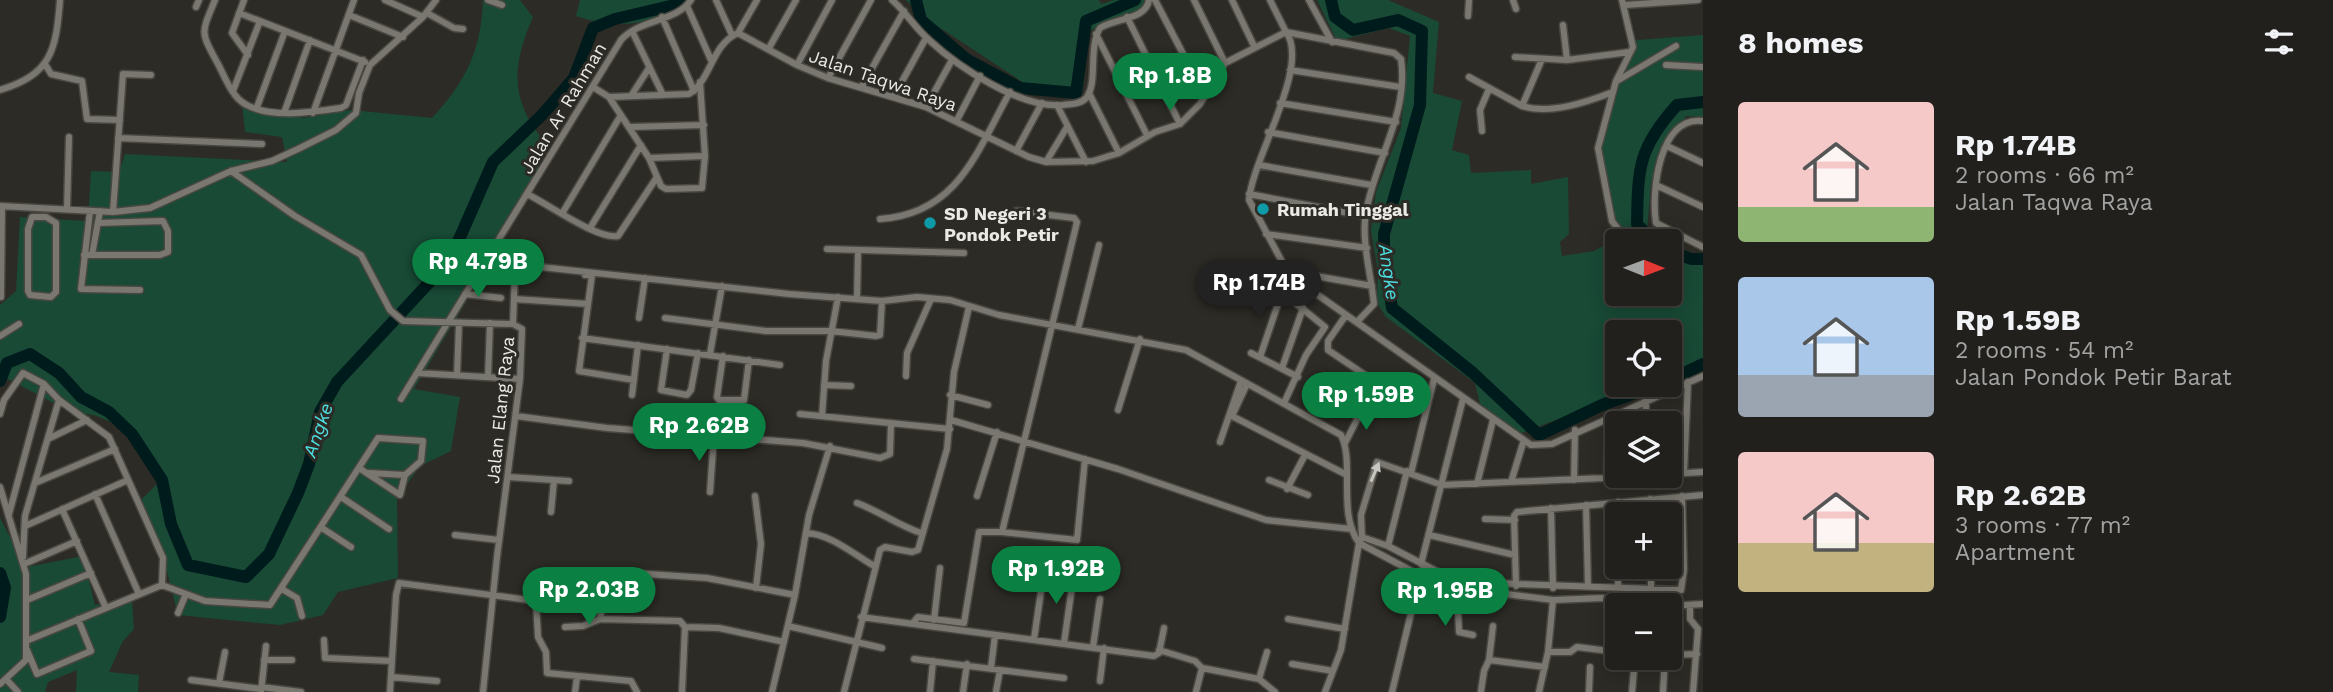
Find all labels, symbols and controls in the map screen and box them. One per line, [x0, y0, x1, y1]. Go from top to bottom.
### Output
icon: filters [2260, 23, 2298, 61]
text: 8 homes [1738, 25, 1864, 60]
street label: Jalan Ar Rahman [516, 39, 610, 177]
street label: Jalan Taqwa Raya [806, 45, 960, 115]
pin: Rp 1.8B [1105, 54, 1235, 113]
text: Rp 1.8B [1128, 62, 1212, 89]
text: Rp 1.74B [1955, 127, 2077, 162]
icon: home [1794, 130, 1878, 214]
text: 2 rooms · 66 m² [1955, 162, 2134, 189]
text: Jalan Taqwa Raya [1955, 189, 2153, 216]
place label: Rumah Tinggal [1277, 199, 1408, 220]
marker: Rumah Tinggal [1255, 201, 1271, 217]
place label: SD Negeri 3 Pondok Petir [944, 203, 1059, 245]
marker: SD Negeri 3 Pondok Petir [922, 215, 938, 231]
north arrow [1605, 229, 1682, 306]
map controls [1605, 229, 1682, 670]
pin: Rp 4.79B [406, 240, 550, 299]
water label: Angke [1374, 242, 1404, 301]
text: Rp 4.79B [428, 248, 528, 275]
pin: Rp 1.74B [1187, 260, 1331, 320]
text: Rp 1.74B [1212, 269, 1306, 296]
text: Rp 1.59B [1955, 302, 2081, 337]
icon: home [1794, 305, 1878, 389]
button: locate [1605, 320, 1682, 397]
street label: Jalan Elang Raya [482, 335, 518, 485]
text: 2 rooms · 54 m² [1955, 337, 2133, 364]
text: Jalan Pondok Petir Barat [1955, 364, 2232, 391]
pin: Rp 1.59B [1294, 372, 1438, 432]
text: Rp 1.59B [1318, 381, 1414, 408]
water label: Angke [298, 400, 338, 461]
pin: Rp 2.62B [627, 404, 771, 463]
button: layers [1605, 411, 1682, 488]
text: Rp 2.62B [649, 412, 749, 439]
one-way arrow [1369, 461, 1380, 482]
text: Rp 2.62B [1955, 477, 2086, 512]
icon: home [1794, 480, 1878, 564]
button: + [1605, 502, 1682, 579]
text: 3 rooms · 77 m² [1955, 512, 2130, 539]
text: Apartment [1955, 539, 2075, 566]
pin: Rp 1.92B [984, 546, 1128, 606]
text: Rp 1.92B [1008, 555, 1104, 582]
pin: Rp 2.03B [517, 568, 661, 627]
pin: Rp 1.95B [1373, 568, 1517, 628]
text: Rp 2.03B [539, 576, 639, 603]
text: Rp 1.95B [1397, 577, 1493, 604]
button: − [1605, 593, 1682, 670]

